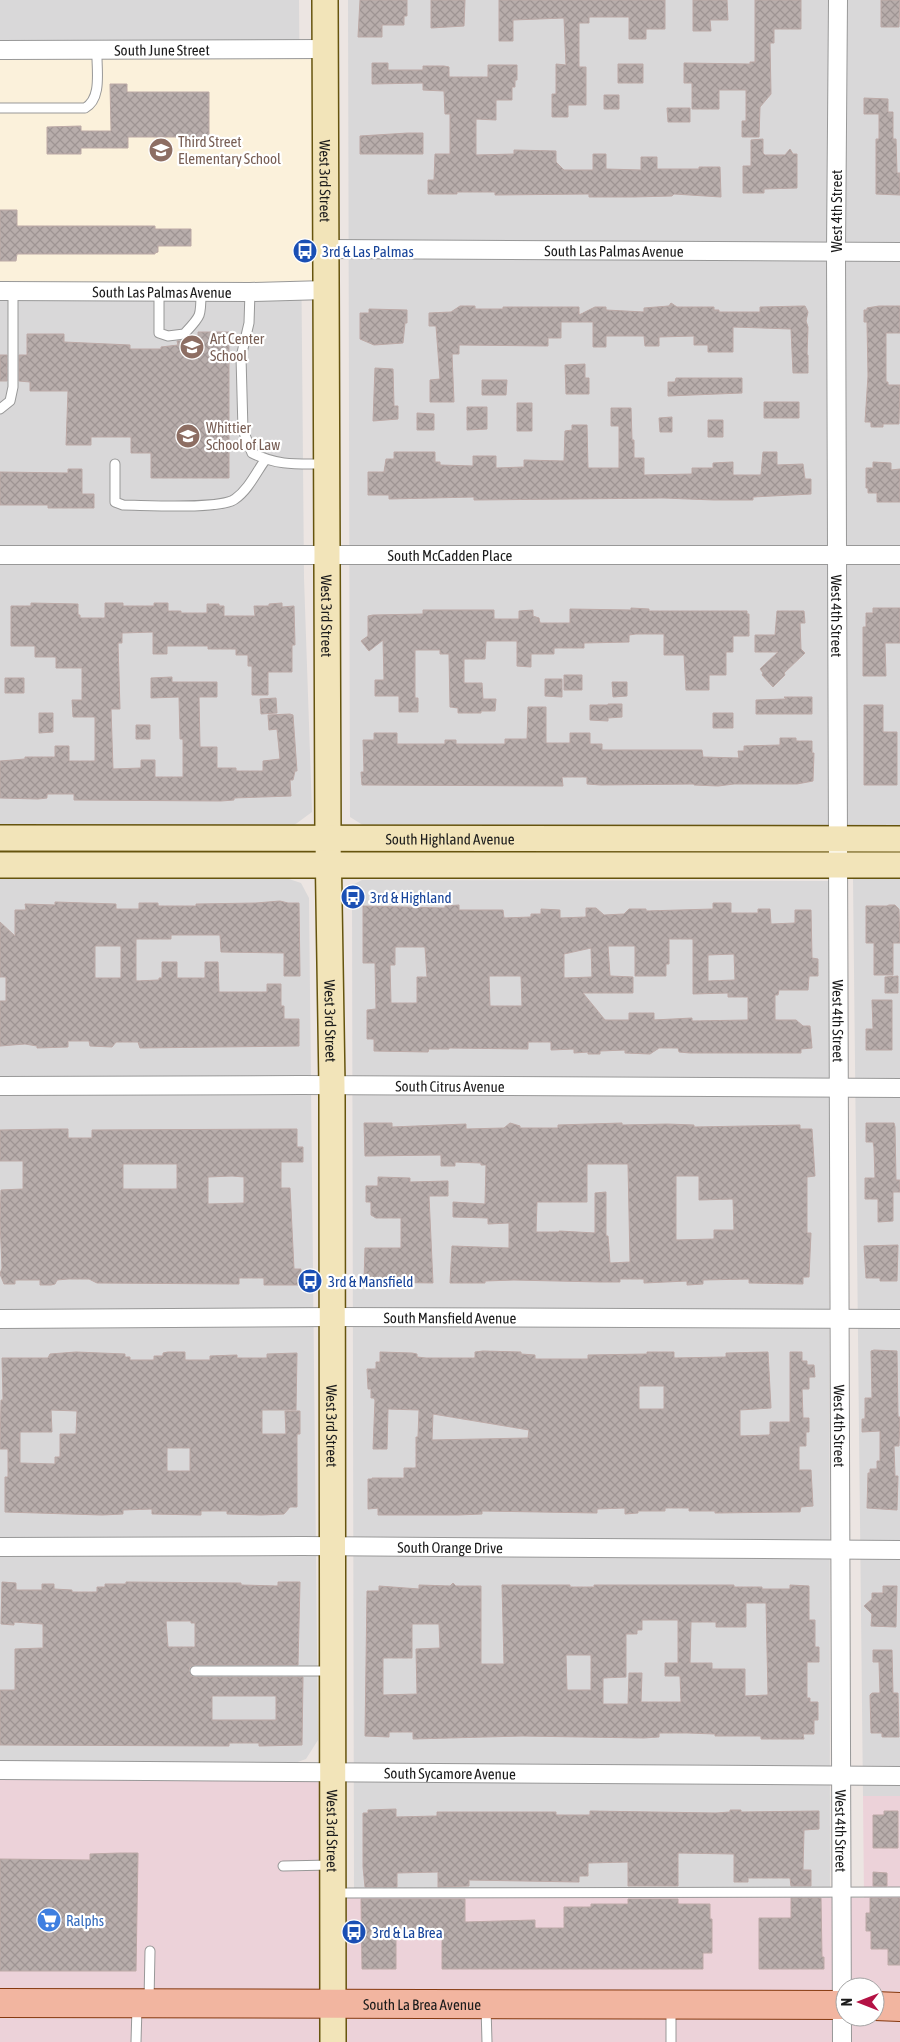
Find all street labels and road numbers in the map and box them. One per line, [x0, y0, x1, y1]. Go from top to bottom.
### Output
street label: South June Street [114, 41, 210, 58]
street label: West 3rd Street [317, 140, 334, 222]
street label: West 4th Street [828, 170, 845, 252]
street label: South Las Palmas Avenue [544, 242, 684, 259]
street label: South Las Palmas Avenue [92, 283, 232, 300]
street label: South McCadden Place [388, 547, 513, 564]
street label: West 3rd Street [319, 575, 336, 657]
street label: West 4th Street [829, 575, 846, 657]
street label: South Highland Avenue [385, 830, 515, 847]
street label: West 3rd Street [322, 980, 340, 1062]
street label: West 4th Street [830, 980, 847, 1062]
street label: South Citrus Avenue [395, 1077, 505, 1095]
street label: South Mansfield Avenue [384, 1309, 517, 1326]
street label: West 3rd Street [324, 1385, 341, 1467]
street label: West 4th Street [831, 1385, 849, 1467]
street label: South Orange Drive [397, 1538, 503, 1556]
street label: South Sycamore Avenue [384, 1764, 516, 1782]
street label: West 3rd Street [324, 1790, 341, 1872]
street label: West 4th Street [833, 1790, 850, 1872]
street label: South La Brea Avenue [363, 1995, 481, 2013]

